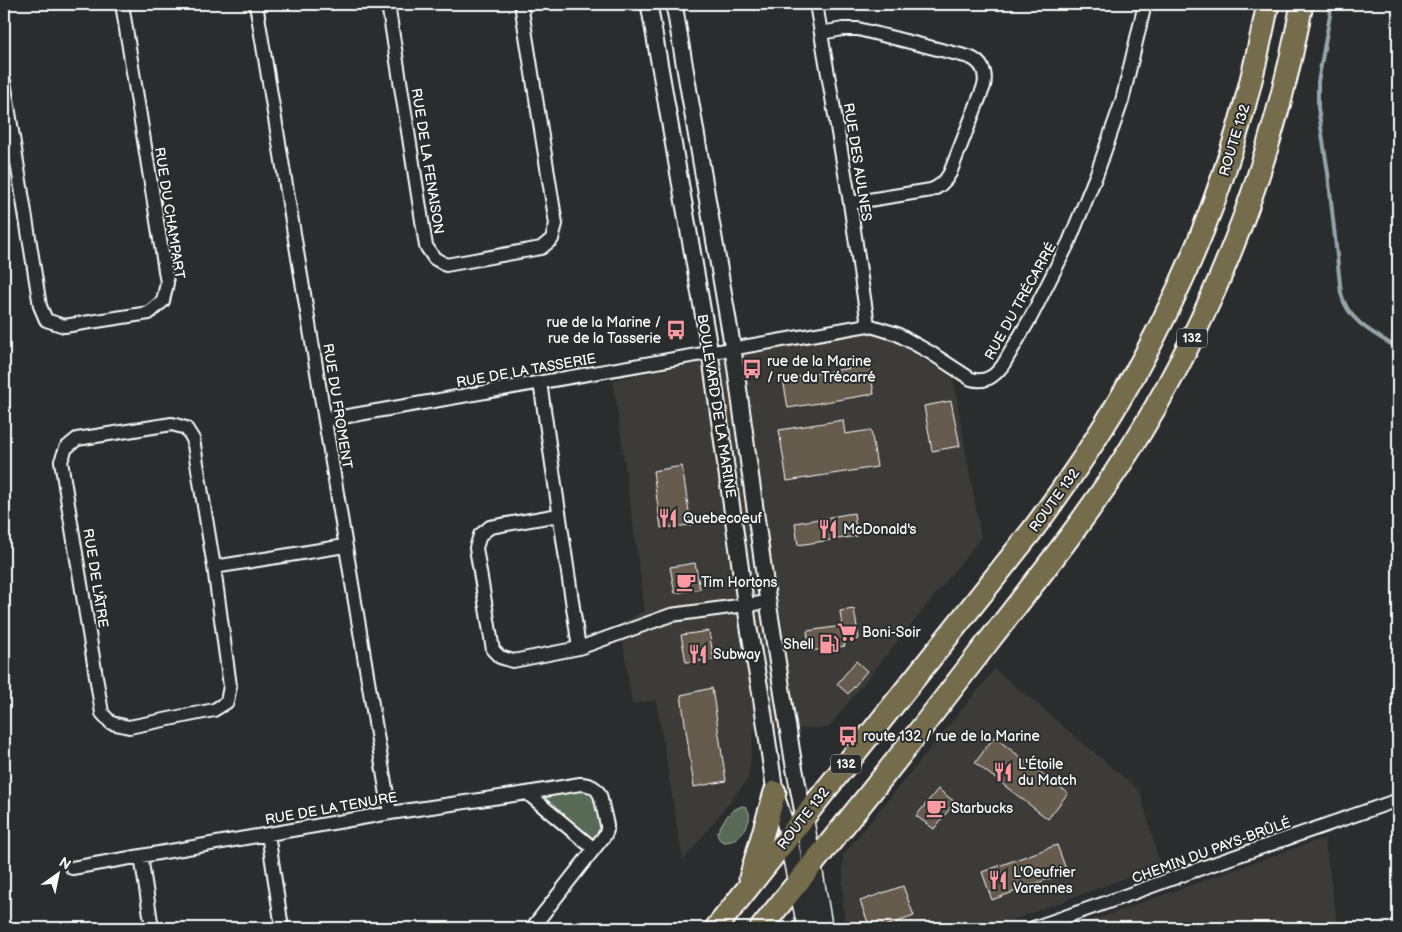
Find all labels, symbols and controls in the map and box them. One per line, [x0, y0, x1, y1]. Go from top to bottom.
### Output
street label: RUE DE LA FENAISON [408, 87, 447, 235]
street label: ROUTE 132 [1215, 101, 1254, 178]
street label: RUE DES AULNES [840, 102, 875, 222]
street label: RUE DU CHAMPART [151, 146, 188, 281]
street label: RUE DU TRÉCARRÉ [980, 239, 1060, 363]
street label: BOULEVARD DE LA MARINE [694, 313, 739, 499]
place label: rue de la Marine / rue de la Tasserie [547, 314, 661, 347]
bus stop icon: rue de la Marine / rue de la Tasserie [665, 319, 687, 341]
road number: 132 [1177, 328, 1207, 348]
street label: RUE DU FROMENT [319, 342, 356, 471]
street label: RUE DE LA TASSERIE [455, 350, 597, 391]
place label: rue de la Marine / rue du Trécarré [767, 353, 876, 386]
bus stop icon: rue de la Marine / rue du Trécarré [741, 358, 763, 380]
street label: ROUTE 132 [1026, 465, 1084, 535]
restaurant icon: Quebecoeuf [657, 507, 679, 529]
place label: Quebecoeuf [683, 510, 763, 527]
restaurant icon: McDonald's [817, 518, 839, 540]
place label: McDonald's [843, 521, 917, 538]
street label: RUE DE L'ÂTRE [79, 527, 113, 629]
cafe icon: Tim Hortons [675, 571, 697, 593]
place label: Tim Hortons [701, 574, 778, 591]
supermarket icon: Boni-Soir [836, 621, 858, 643]
place label: Boni-Soir [862, 624, 922, 641]
fuel station icon: Shell [818, 633, 840, 655]
place label: Shell [783, 636, 814, 653]
restaurant icon: Subway [687, 643, 709, 665]
place label: Subway [713, 646, 761, 663]
bus stop icon: route 132 / rue de la Marine [837, 725, 859, 747]
place label: route 132 / rue de la Marine [863, 728, 1040, 745]
road number: 132 [831, 754, 861, 774]
place label: L'Étoile du Match [1018, 755, 1077, 789]
restaurant icon: L'Étoile du Match [992, 761, 1014, 783]
street label: ROUTE 132 [774, 783, 834, 853]
street label: RUE DE LA TENURE [264, 788, 399, 828]
cafe icon: Starbucks [925, 797, 947, 819]
place label: Starbucks [951, 800, 1013, 817]
street label: CHEMIN DU PAYS-BRÛLÉ [1129, 813, 1293, 887]
north arrow [32, 850, 82, 900]
text: N [56, 854, 74, 874]
place label: L'Oeufrier Varennes [1013, 864, 1077, 897]
restaurant icon: L'Oeufrier Varennes [987, 869, 1009, 891]

